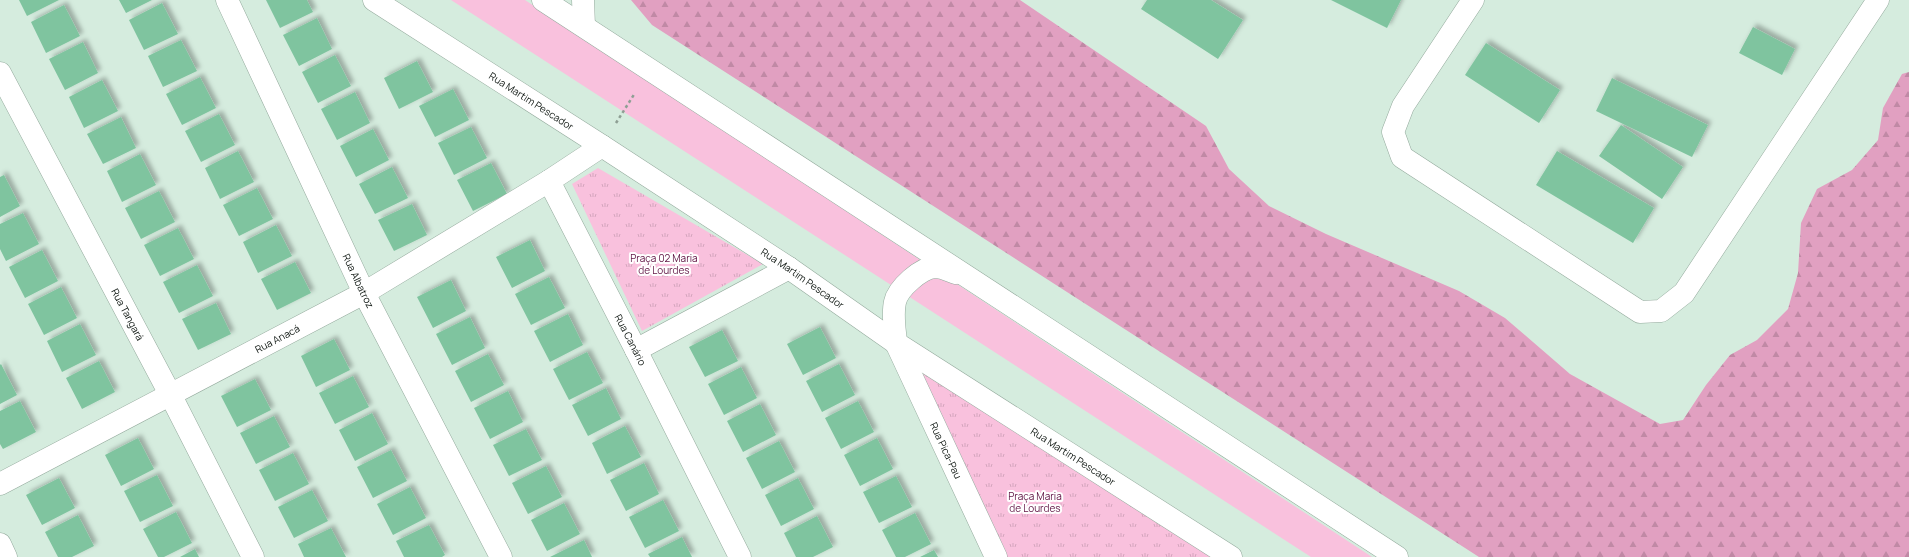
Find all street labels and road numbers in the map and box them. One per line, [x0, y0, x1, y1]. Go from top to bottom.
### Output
street label: Rua Martim Pescador [486, 69, 577, 133]
street label: Rua Martim Pescador [758, 245, 847, 312]
street label: Rua Albatroz [340, 251, 378, 310]
street label: Rua Tangará [108, 286, 147, 343]
street label: Rua Canário [612, 312, 650, 368]
street label: Rua Anacá [252, 321, 302, 356]
street label: Rua Pica-Pau [927, 420, 965, 481]
street label: Rua Martim Pescador [1028, 424, 1119, 489]

